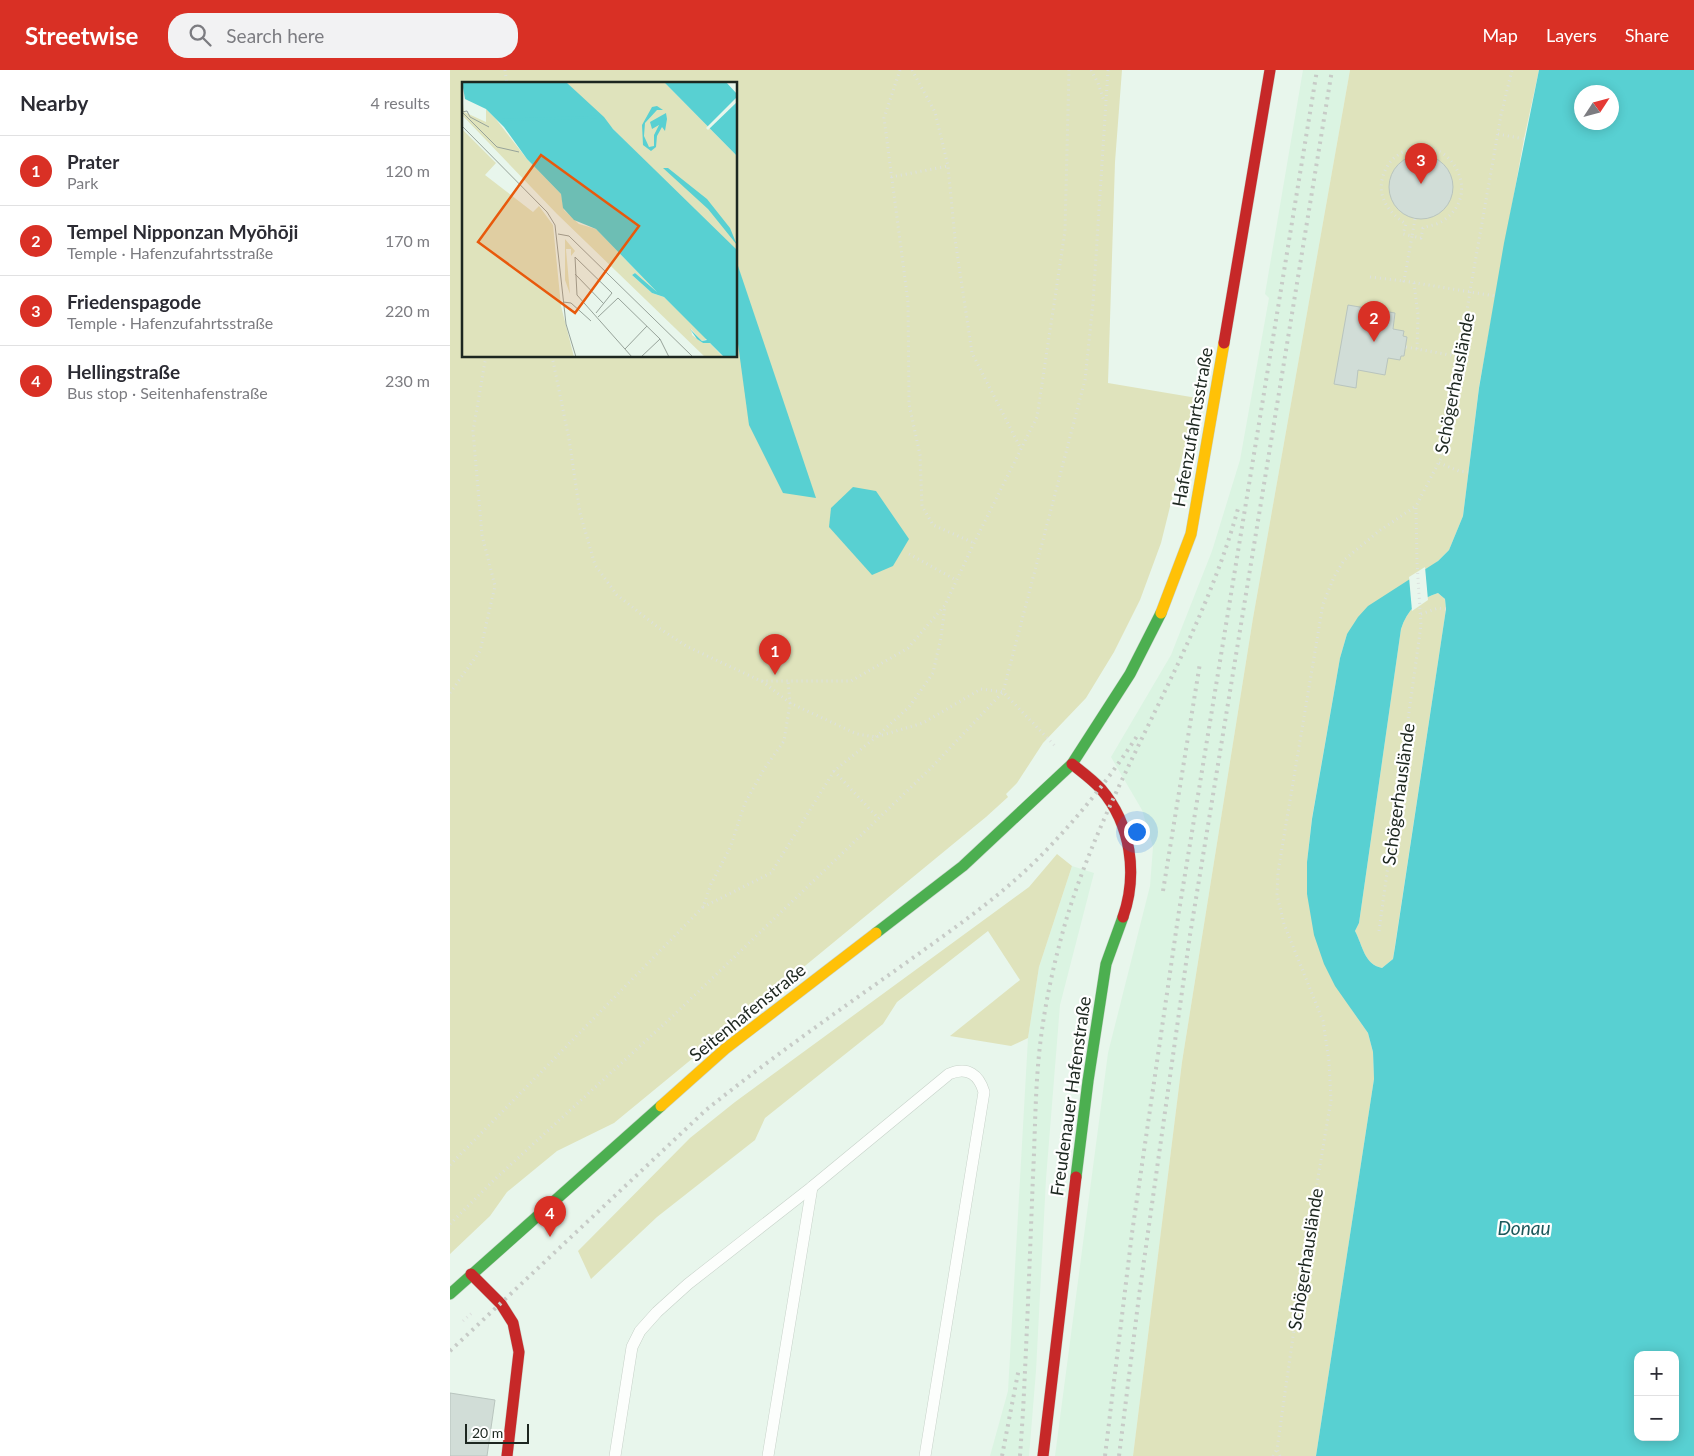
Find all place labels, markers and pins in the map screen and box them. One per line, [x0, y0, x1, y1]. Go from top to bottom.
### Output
pin: 3 [1405, 143, 1437, 184]
pin: 2 [1358, 301, 1390, 342]
pin: 1 [759, 634, 791, 675]
pin: 4 [534, 1196, 566, 1237]

